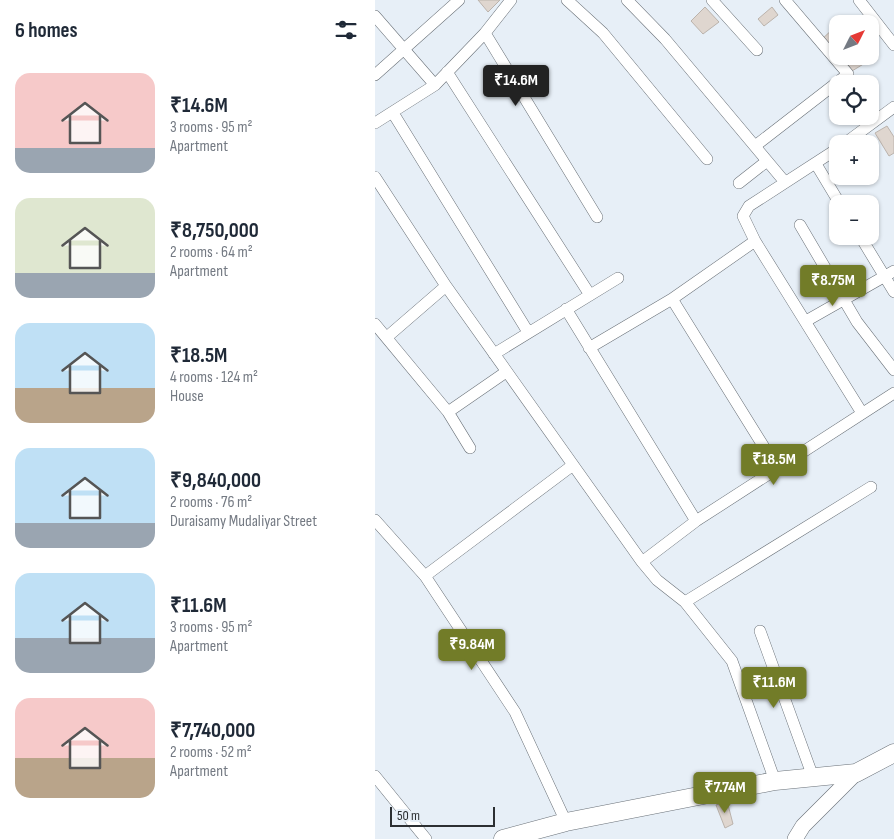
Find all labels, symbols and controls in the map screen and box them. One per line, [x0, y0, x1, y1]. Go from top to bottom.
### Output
north arrow [829, 15, 879, 65]
map controls [829, 15, 879, 245]
icon: filters [332, 16, 360, 44]
text: 6 homes [15, 18, 78, 43]
pin: ₹14.6M [475, 64, 557, 107]
text: ₹14.6M [494, 71, 538, 90]
button: locate [829, 75, 879, 125]
icon: home [55, 93, 115, 153]
text: ₹14.6M [170, 93, 228, 118]
text: 3 rooms · 95 m² [170, 118, 252, 137]
button: + [829, 135, 879, 185]
text: Apartment [170, 137, 228, 156]
button: − [829, 195, 879, 245]
icon: home [55, 218, 115, 278]
text: ₹8,750,000 [170, 218, 259, 243]
text: 2 rooms · 64 m² [170, 243, 253, 262]
text: Apartment [170, 262, 228, 281]
pin: ₹8.75M [792, 264, 874, 307]
text: ₹8.75M [811, 271, 855, 290]
icon: home [55, 343, 115, 403]
text: ₹18.5M [170, 343, 227, 368]
text: 4 rooms · 124 m² [170, 368, 258, 387]
text: House [170, 387, 204, 406]
pin: ₹18.5M [733, 444, 815, 486]
text: ₹18.5M [752, 450, 796, 469]
icon: home [55, 468, 115, 528]
text: ₹9,840,000 [170, 468, 261, 493]
text: 2 rooms · 76 m² [170, 493, 252, 512]
text: Duraisamy Mudaliyar Street [170, 512, 317, 531]
icon: home [55, 593, 115, 653]
text: ₹11.6M [170, 593, 227, 618]
text: 3 rooms · 95 m² [170, 618, 252, 637]
pin: ₹9.84M [431, 628, 513, 671]
text: ₹9.84M [449, 635, 495, 654]
text: Apartment [170, 637, 228, 656]
pin: ₹11.6M [733, 666, 815, 709]
text: ₹11.6M [752, 673, 796, 692]
icon: home [55, 718, 115, 778]
text: ₹7,740,000 [170, 718, 255, 743]
text: 2 rooms · 52 m² [170, 743, 252, 762]
text: Apartment [170, 762, 228, 781]
pin: ₹7.74M [684, 772, 766, 814]
text: ₹7.74M [704, 778, 746, 797]
scale bar [390, 804, 495, 827]
text: 50 m [397, 807, 420, 824]

